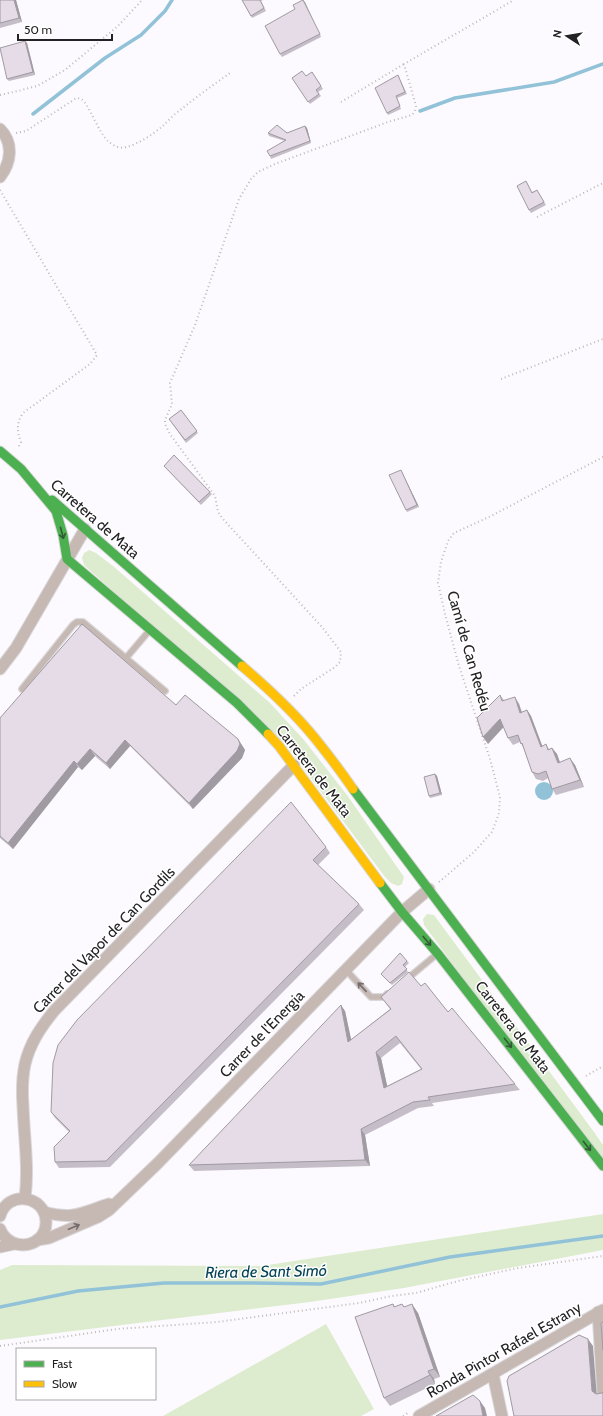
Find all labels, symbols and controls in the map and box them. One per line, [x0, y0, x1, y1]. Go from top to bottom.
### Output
scale bar [18, 16, 112, 42]
north arrow [547, 16, 587, 56]
text: 50 m [24, 22, 52, 37]
text: N [550, 29, 565, 39]
street label: Carretera de Mata [47, 475, 144, 563]
one-way arrow [59, 526, 66, 539]
street label: Camí de Can Redéu [443, 589, 495, 713]
street label: Carretera de Mata [272, 721, 356, 821]
street label: Carrer del Vapor de Can Gordils [29, 863, 179, 1017]
one-way arrow [423, 936, 432, 947]
street label: Carretera de Mata [471, 977, 555, 1077]
one-way arrow [357, 982, 367, 992]
street label: Carrer de l'Energia [216, 986, 309, 1081]
one-way arrow [504, 1038, 512, 1049]
one-way arrow [583, 1140, 592, 1151]
one-way arrow [67, 1223, 79, 1230]
water label: Riera de Sant Simó [205, 1261, 327, 1282]
street label: Ronda Pintor Rafael Estrany [424, 1298, 585, 1402]
legend [16, 1348, 156, 1400]
text: Fast [52, 1356, 72, 1371]
text: Slow [52, 1376, 77, 1391]

